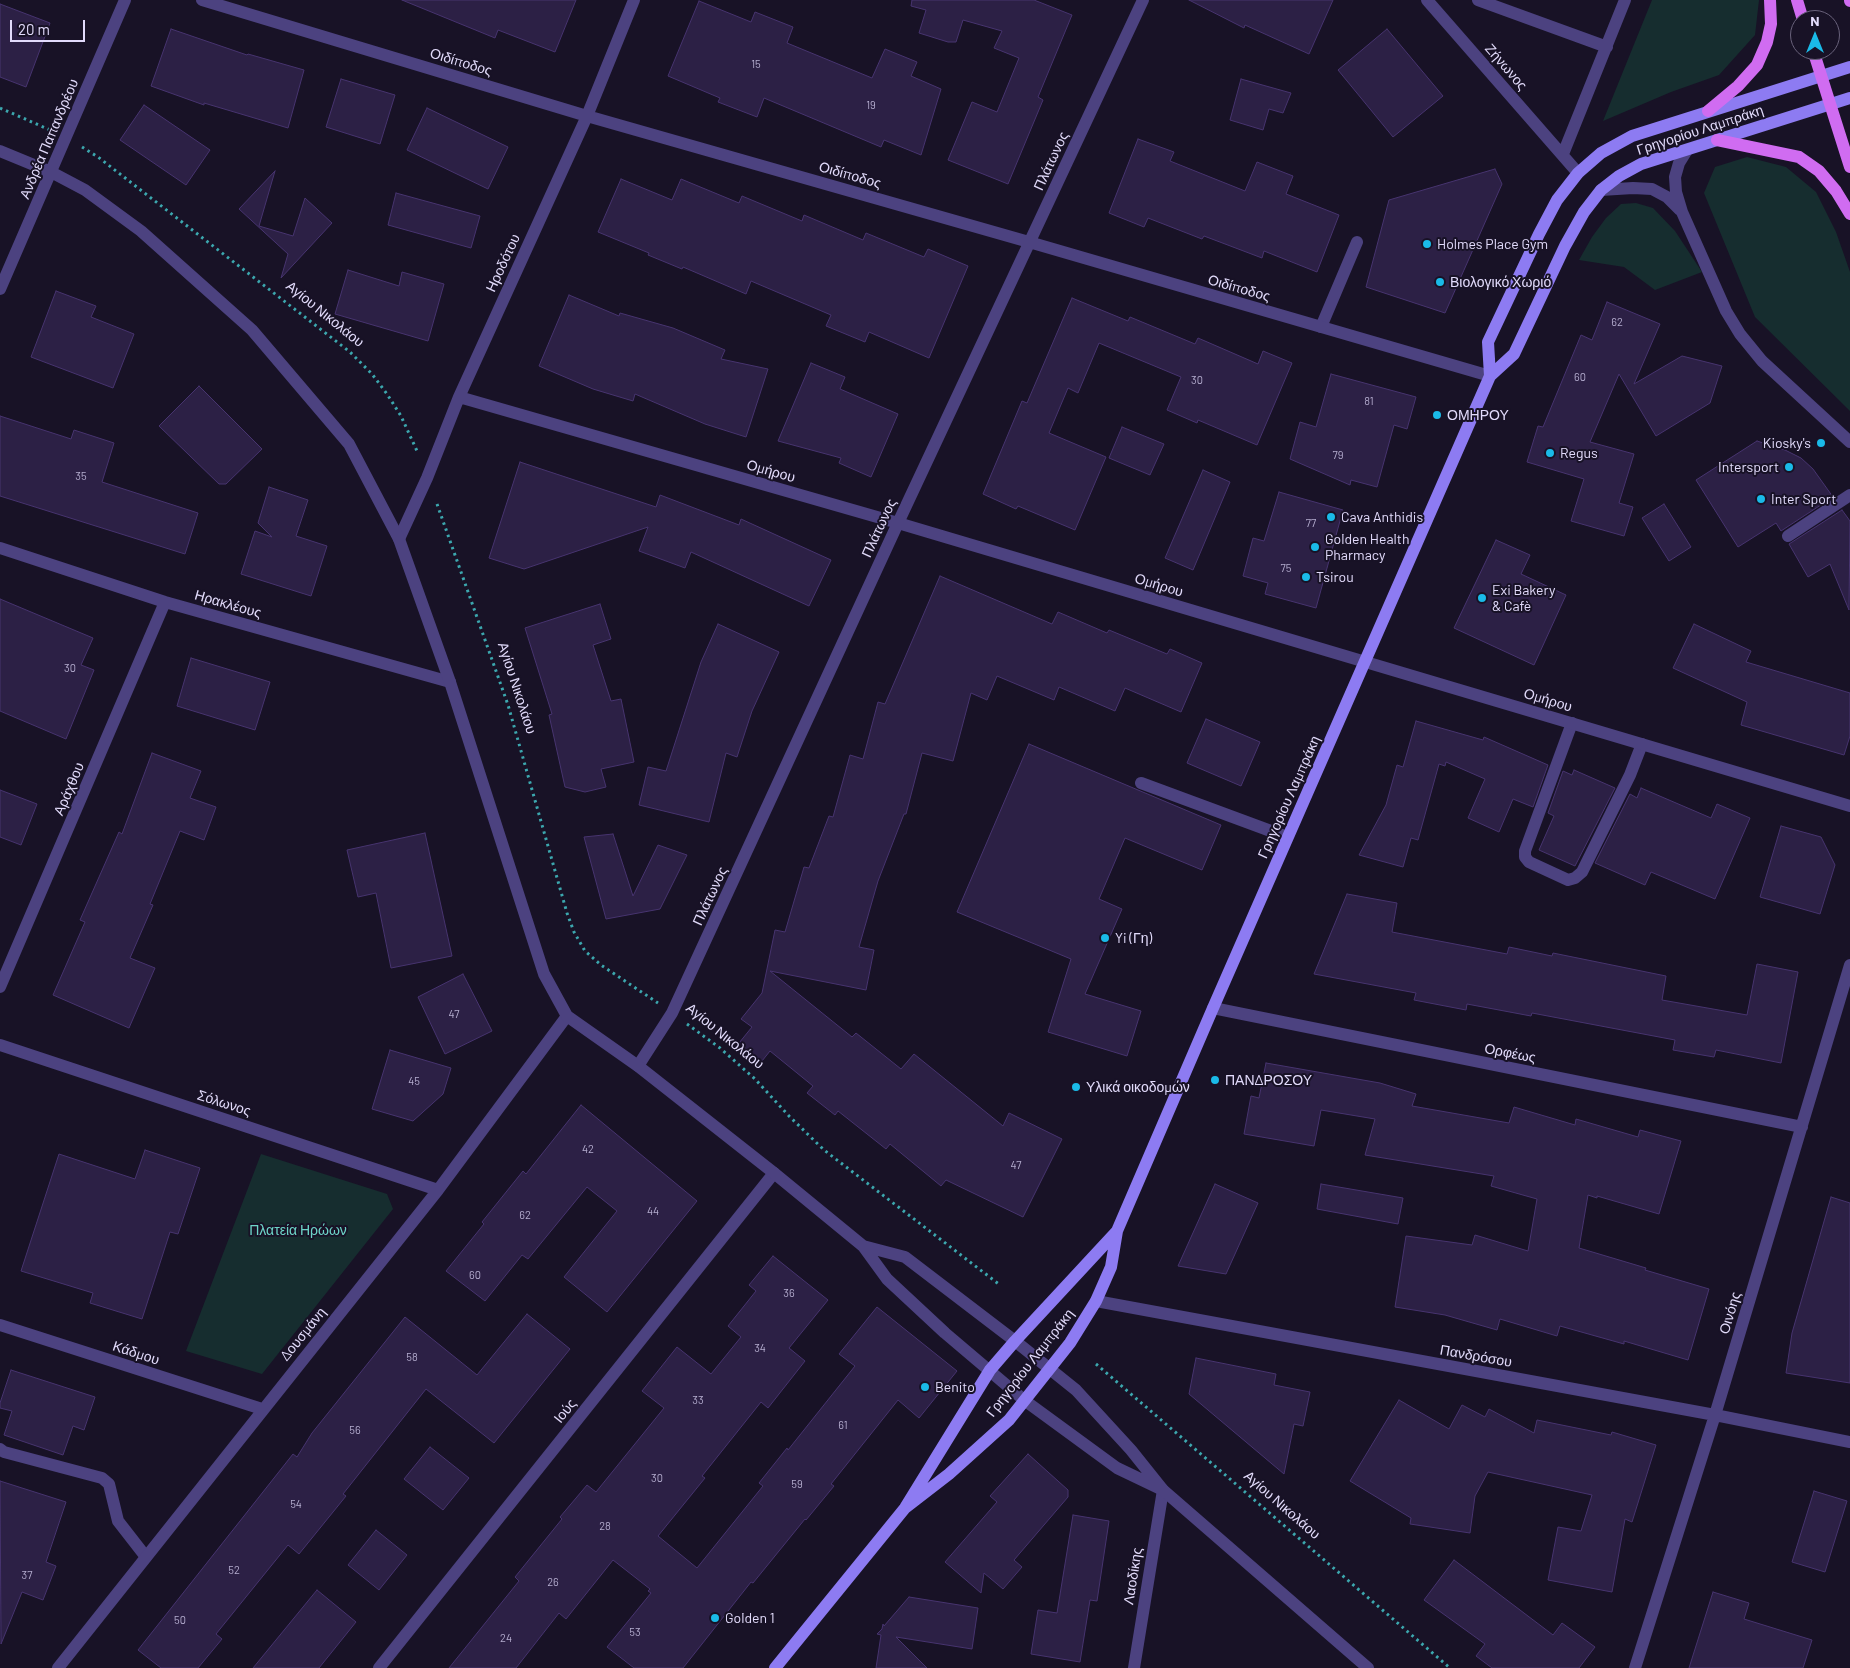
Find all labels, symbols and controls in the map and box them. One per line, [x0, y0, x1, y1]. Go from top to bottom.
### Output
scale bar [12, 10, 88, 42]
north arrow [1790, 10, 1840, 60]
text: N [1810, 12, 1820, 29]
text: 20 m [18, 20, 50, 38]
street label: Ζήνωνος [1481, 40, 1531, 94]
street label: Οιδίποδος [428, 45, 494, 79]
house number: 15 [751, 57, 761, 71]
street label: Ανδρέα Παπανδρέου [16, 76, 82, 202]
house number: 19 [866, 98, 876, 112]
street label: Γρηγορίου Λαμπράκη [1634, 102, 1766, 158]
street label: Πλάτωνος [1030, 129, 1072, 193]
street label: Οιδίποδος [817, 158, 883, 192]
street label: Ηροδότου [482, 231, 524, 295]
place label: Holmes Place Gym [1437, 236, 1548, 252]
marker: Holmes Place Gym [1421, 238, 1433, 250]
street label: Οιδίποδος [1206, 271, 1272, 305]
place label: Βιολογικό Χωριό [1450, 274, 1551, 290]
marker: Βιολογικό Χωριό [1434, 276, 1446, 288]
street label: Αγίου Νικολάου [283, 277, 367, 351]
house number: 62 [1611, 315, 1623, 329]
house number: 60 [1574, 370, 1586, 384]
house number: 30 [1191, 373, 1203, 387]
house number: 81 [1364, 394, 1374, 408]
place label: ΟΜΗΡΟΥ [1447, 407, 1509, 423]
marker: ΟΜΗΡΟΥ [1431, 409, 1443, 421]
place label: Kiosky's [1763, 435, 1811, 451]
marker: Kiosky's [1815, 437, 1827, 449]
place label: Regus [1560, 445, 1598, 461]
marker: Regus [1544, 447, 1556, 459]
house number: 79 [1333, 448, 1343, 462]
street label: Ομήρου [745, 456, 797, 486]
place label: Intersport [1718, 459, 1779, 475]
marker: Intersport [1783, 461, 1795, 473]
house number: 35 [75, 469, 87, 483]
place label: Inter Sport [1771, 491, 1836, 507]
marker: Inter Sport [1755, 493, 1767, 505]
street label: Πλάτωνος [858, 496, 900, 560]
place label: Cava Anthidis [1341, 509, 1423, 525]
marker: Cava Anthidis [1325, 511, 1337, 523]
house number: 77 [1306, 516, 1316, 530]
place label: Golden Health Pharmacy [1325, 531, 1409, 564]
marker: Golden Health Pharmacy [1309, 541, 1321, 553]
house number: 75 [1281, 561, 1291, 575]
place label: Tsirou [1316, 569, 1354, 585]
street label: Ομήρου [1133, 570, 1185, 600]
marker: Tsirou [1300, 571, 1312, 583]
place label: Exi Bakery & Cafè [1492, 582, 1556, 614]
street label: Ηρακλέους [193, 586, 263, 622]
marker: Exi Bakery & Cafè [1476, 592, 1488, 604]
street label: Αγίου Νικολάου [494, 640, 540, 736]
house number: 30 [64, 661, 76, 675]
street label: Ομήρου [1522, 685, 1574, 715]
street label: Γρηγορίου Λαμπράκη [1254, 733, 1324, 861]
street label: Αράχθου [50, 760, 88, 818]
street label: Πλάτωνος [689, 864, 731, 928]
place label: Yi (Γη) [1115, 930, 1152, 946]
marker: Yi (Γη) [1099, 932, 1111, 944]
street label: Αγίου Νικολάου [683, 999, 767, 1073]
house number: 47 [449, 1007, 459, 1021]
street label: Ορφέως [1483, 1040, 1537, 1066]
place label: ΠΑΝΔΡΟΣΟΥ [1225, 1072, 1312, 1088]
house number: 45 [408, 1074, 420, 1088]
marker: ΠΑΝΔΡΟΣΟΥ [1209, 1074, 1221, 1086]
place label: Υλικά οικοδομών [1086, 1079, 1190, 1095]
marker: Υλικά οικοδομών [1070, 1081, 1082, 1093]
street label: Σόλωνος [195, 1086, 253, 1120]
house number: 42 [582, 1142, 594, 1156]
house number: 47 [1011, 1158, 1021, 1172]
house number: 44 [647, 1204, 659, 1218]
house number: 62 [519, 1208, 531, 1222]
park label: Πλατεία Ηρώων [249, 1222, 347, 1238]
house number: 60 [469, 1268, 481, 1282]
house number: 36 [783, 1286, 795, 1300]
street label: Οινόης [1716, 1290, 1744, 1336]
street label: Δουσμάνη [276, 1304, 330, 1364]
street label: Γρηγορίου Λαμπράκη [983, 1306, 1077, 1420]
street label: Κάδμου [111, 1338, 161, 1368]
house number: 34 [754, 1341, 766, 1355]
street label: Πανδρόσου [1439, 1341, 1513, 1371]
house number: 58 [406, 1350, 418, 1364]
place label: Benito [935, 1379, 975, 1395]
marker: Benito [919, 1381, 931, 1393]
house number: 33 [692, 1393, 704, 1407]
street label: Ιούς [550, 1396, 580, 1426]
house number: 61 [838, 1418, 848, 1432]
house number: 56 [349, 1423, 361, 1437]
street label: Αγίου Νικολάου [1241, 1467, 1323, 1543]
house number: 30 [651, 1471, 663, 1485]
house number: 59 [791, 1477, 803, 1491]
house number: 54 [290, 1497, 302, 1511]
house number: 28 [599, 1519, 611, 1533]
street label: Λαοδίκης [1120, 1546, 1146, 1606]
house number: 52 [228, 1563, 240, 1577]
house number: 37 [22, 1568, 32, 1582]
house number: 26 [547, 1575, 559, 1589]
place label: Golden 1 [725, 1610, 775, 1626]
marker: Golden 1 [709, 1612, 721, 1624]
house number: 50 [174, 1613, 186, 1627]
house number: 53 [629, 1625, 641, 1639]
house number: 24 [500, 1631, 512, 1645]

